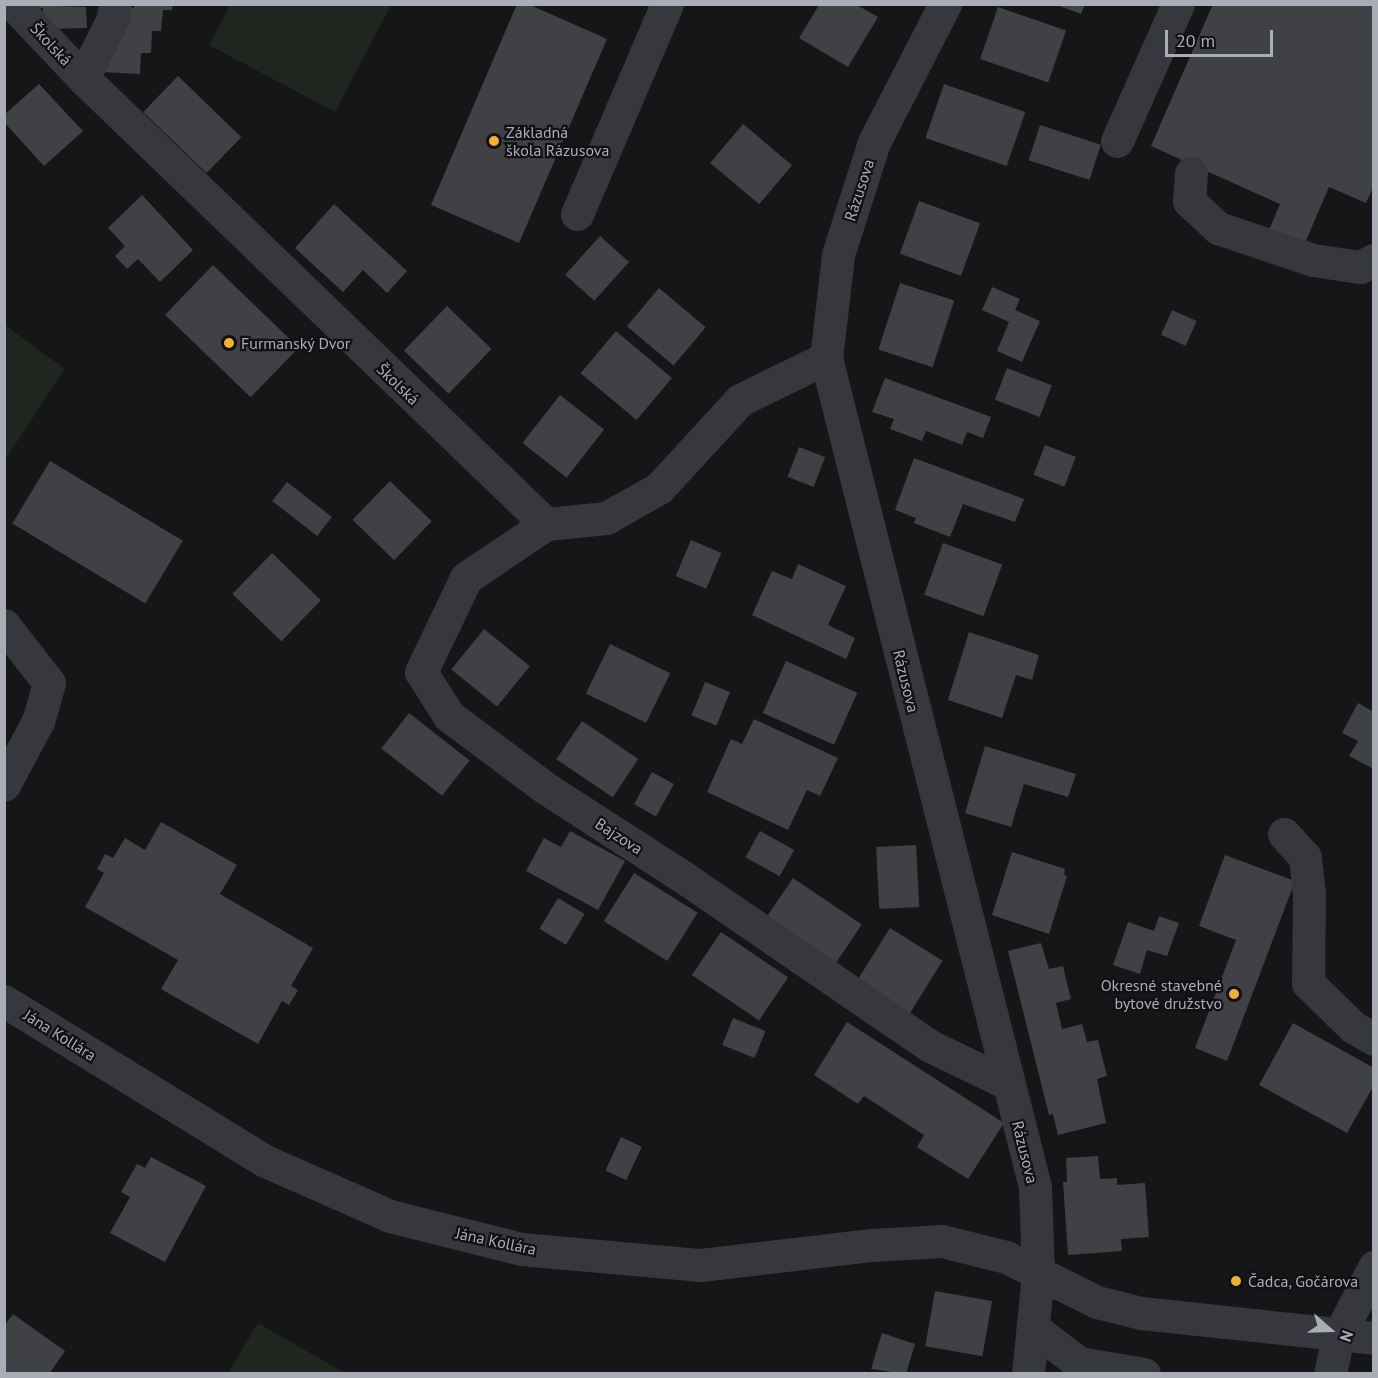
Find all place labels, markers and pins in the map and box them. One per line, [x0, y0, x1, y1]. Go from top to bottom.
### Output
place label: Základná škola Rázusova [506, 122, 610, 160]
marker: Základná škola Rázusova [487, 134, 501, 148]
place label: Furmanský Dvor [241, 333, 351, 353]
marker: Furmanský Dvor [222, 336, 236, 350]
place label: Okresné stavebné bytové družstvo [1101, 975, 1222, 1013]
marker: Okresné stavebné bytové družstvo [1227, 987, 1241, 1001]
place label: Čadca, Gočárova [1248, 1271, 1359, 1291]
marker: Čadca, Gočárova [1229, 1274, 1243, 1288]

